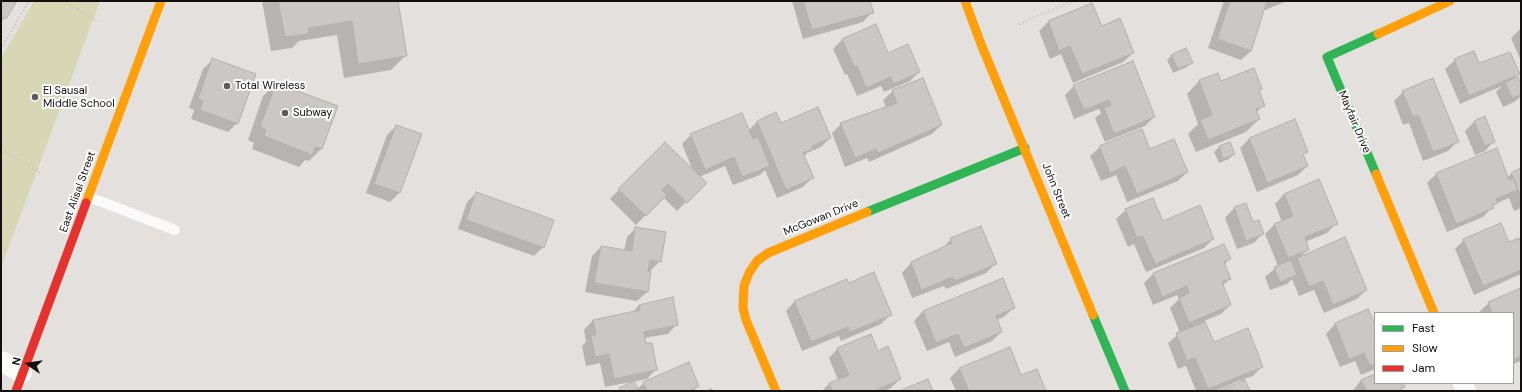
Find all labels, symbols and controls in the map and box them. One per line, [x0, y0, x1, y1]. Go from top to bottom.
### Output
place label: Total Wireless [235, 79, 305, 93]
marker: Total Wireless [222, 81, 232, 91]
place label: El Sausal Middle School [43, 84, 115, 110]
street label: Mayfair Drive [1335, 89, 1373, 155]
marker: El Sausal Middle School [30, 92, 40, 102]
place label: Subway [293, 106, 332, 120]
marker: Subway [280, 108, 290, 118]
street label: East Alisal Street [57, 150, 99, 234]
street label: John Street [1039, 161, 1073, 221]
street label: McGowan Drive [782, 197, 860, 239]
legend [1374, 312, 1514, 384]
text: Fast [1412, 320, 1435, 336]
text: Slow [1412, 340, 1438, 356]
north arrow [8, 344, 48, 384]
text: N [9, 356, 24, 367]
text: Jam [1412, 360, 1435, 376]

